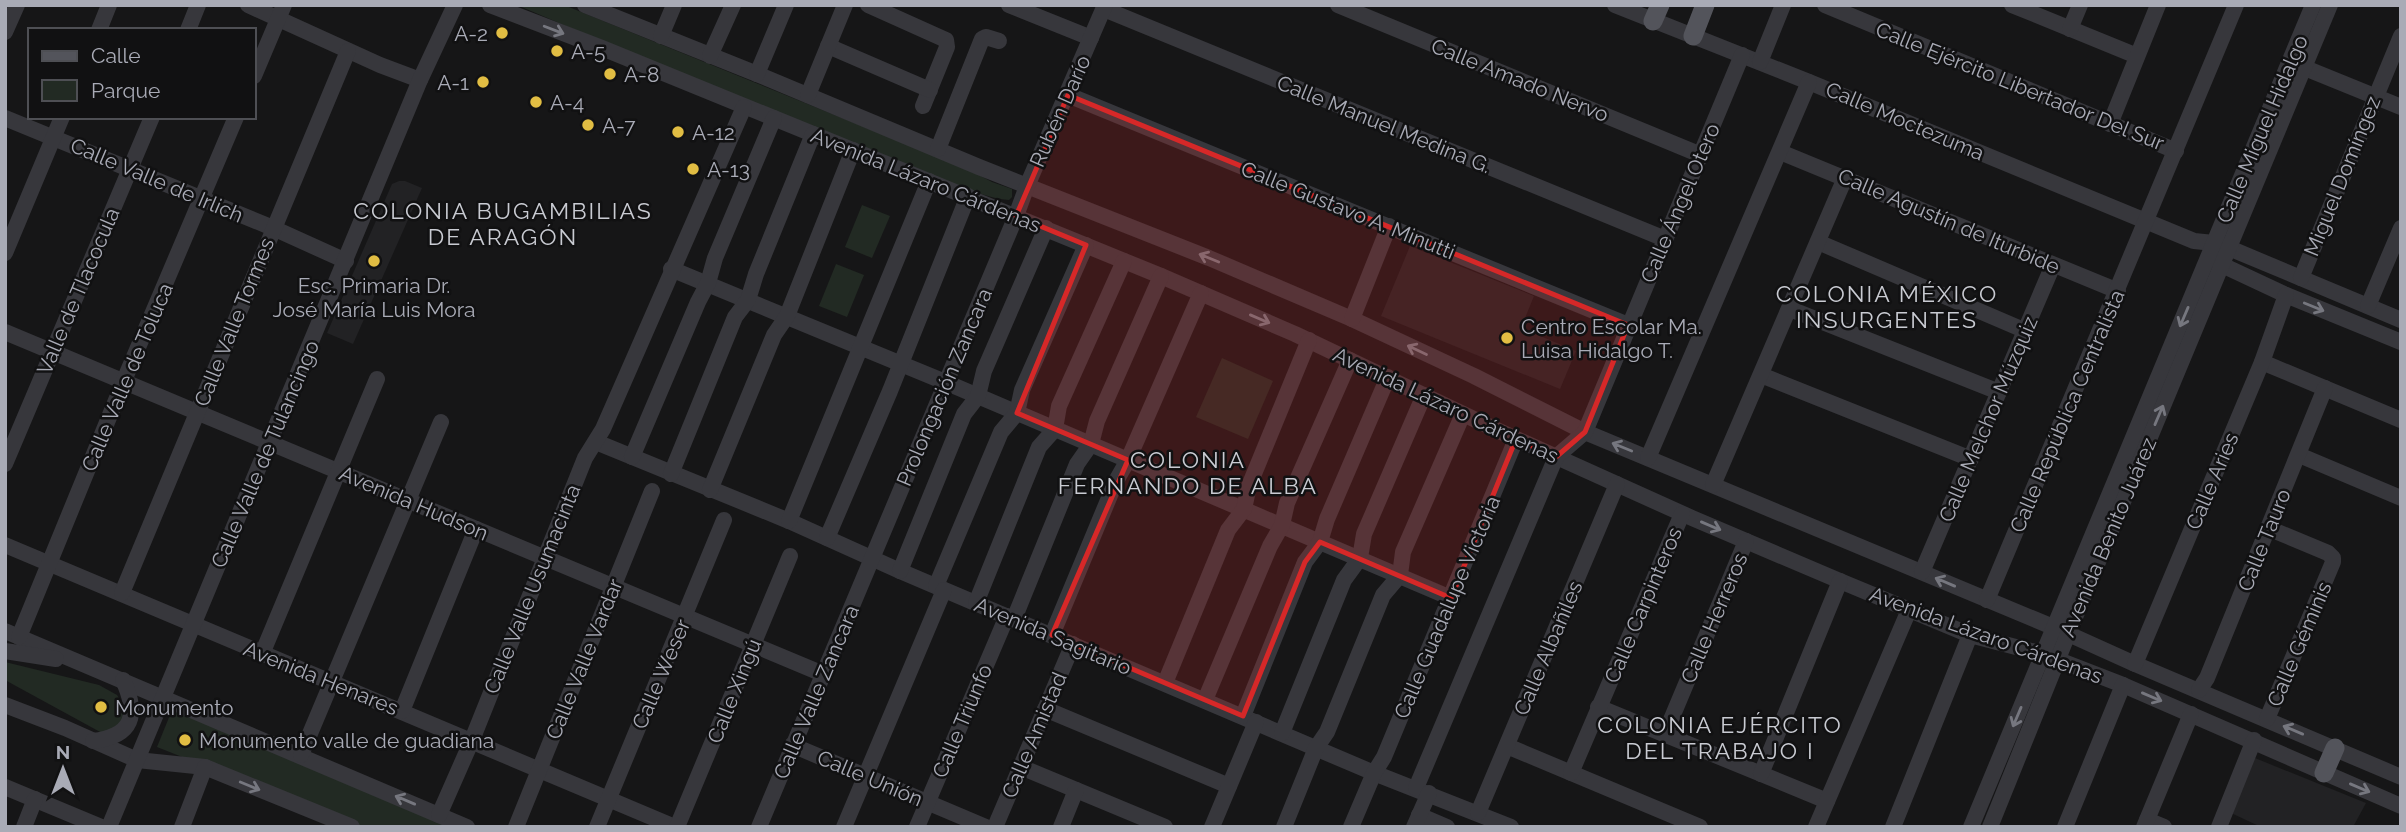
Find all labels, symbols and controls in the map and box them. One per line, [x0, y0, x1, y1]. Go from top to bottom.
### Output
street label: Calle Ejército Libertador Del Sur [1872, 17, 2168, 156]
place label: A-2 [454, 21, 488, 46]
one-way arrow [542, 24, 564, 37]
marker: A-2 [494, 25, 510, 41]
legend [28, 28, 256, 119]
street label: Calle Miguel Hidalgo [2211, 31, 2313, 227]
street label: Calle Amado Nervo [1428, 33, 1612, 127]
place label: A-5 [571, 39, 605, 64]
text: Calle [91, 43, 141, 68]
marker: A-5 [549, 43, 565, 59]
street label: Rubén Darío [1024, 51, 1096, 171]
place label: A-8 [624, 62, 659, 87]
marker: A-8 [602, 66, 618, 82]
place label: A-1 [437, 70, 469, 95]
street label: Calle Manuel Medina G. [1273, 70, 1495, 178]
marker: A-1 [475, 74, 491, 90]
street label: Calle Moctezuma [1822, 76, 1988, 166]
text: Parque [91, 78, 160, 103]
place label: A-4 [550, 90, 584, 115]
street label: Miguel Domíngez [2299, 92, 2385, 260]
marker: A-4 [528, 94, 544, 110]
place label: A-7 [602, 113, 636, 138]
marker: A-7 [580, 117, 596, 133]
street label: Calle Ángel Otero [1635, 119, 1725, 287]
place label: A-12 [692, 120, 735, 145]
street label: Avenida Lázaro Cárdenas [807, 122, 1045, 238]
marker: A-12 [670, 124, 686, 140]
street label: Calle Valle de Irlich [67, 132, 247, 228]
street label: Calle Gustavo A. Minutti [1237, 156, 1459, 264]
place label: A-13 [707, 157, 750, 182]
marker: A-13 [685, 161, 701, 177]
street label: Calle Agustín de Iturbide [1834, 163, 2064, 279]
district label: COLONIA BUGAMBILIAS DE ARAGÓN [353, 197, 653, 250]
street label: Valle de Tlacocula [32, 204, 124, 378]
street label: Calle Valle Tormes [189, 234, 279, 410]
one-way arrow [1198, 251, 1220, 264]
marker: Esc. Primaria Dr. José María Luis Mora [366, 253, 382, 269]
place label: Esc. Primaria Dr. José María Luis Mora [272, 273, 476, 322]
street label: Calle Valle de Toluca [76, 279, 178, 475]
district label: COLONIA MÉXICO INSURGENTES [1776, 280, 1998, 333]
street label: Prolongación Zancara [891, 284, 997, 490]
street label: Calle República Centralista [2004, 286, 2130, 536]
one-way arrow [2303, 301, 2324, 314]
one-way arrow [2176, 305, 2189, 327]
street label: Calle Melchor Múzquiz [1933, 312, 2043, 526]
one-way arrow [1248, 313, 1270, 326]
place label: Centro Escolar Ma. Luisa Hidalgo T. [1521, 314, 1702, 363]
marker: Centro Escolar Ma. Luisa Hidalgo T. [1499, 330, 1515, 346]
street label: Calle Valle de Tulancingo [206, 336, 324, 572]
street label: Avenida Lázaro Cárdenas [1329, 342, 1563, 468]
one-way arrow [1407, 343, 1428, 356]
one-way arrow [2154, 405, 2167, 427]
street label: Calle Aries [2180, 429, 2244, 533]
street label: Avenida Benito Juárez [2055, 434, 2161, 640]
one-way arrow [1612, 440, 1634, 453]
district label: COLONIA FERNANDO DE ALBA [1058, 446, 1318, 499]
street label: Avenida Hudson [336, 460, 492, 546]
street label: Calle Valle Usumacinta [479, 481, 585, 697]
street label: Calle Tauro [2232, 485, 2296, 595]
street label: Calle Guadalupe Victoria [1389, 492, 1505, 722]
one-way arrow [1700, 520, 1721, 533]
street label: Calle Carpinteros [1599, 523, 1687, 687]
street label: Calle Herreros [1675, 549, 1753, 687]
street label: Calle Valle Vardar [540, 575, 628, 743]
one-way arrow [1935, 575, 1957, 588]
street label: Calle Albañiles [1508, 577, 1588, 719]
street label: Calle Géminis [2261, 578, 2337, 710]
street label: Avenida Lázaro Cárdenas [1866, 581, 2106, 689]
street label: Avenida Sagitario [971, 592, 1135, 680]
street label: Calle Valle Zancara [768, 601, 864, 783]
street label: Calle Weser [627, 615, 696, 733]
street label: Calle Xingú [702, 635, 766, 747]
street label: Avenida Henares [240, 636, 402, 720]
street label: Calle Triunfo [927, 660, 997, 782]
street label: Calle Amistad [996, 668, 1072, 802]
one-way arrow [2141, 692, 2162, 705]
place label: Monumento [115, 695, 234, 720]
marker: Monumento [93, 699, 109, 715]
one-way arrow [2009, 706, 2022, 728]
district label: COLONIA EJÉRCITO DEL TRABAJO I [1597, 711, 1843, 764]
one-way arrow [2283, 723, 2304, 736]
place label: Monumento valle de guadiana [199, 728, 494, 753]
marker: Monumento valle de guadiana [177, 732, 193, 748]
north arrow [28, 734, 98, 804]
text: N [56, 741, 70, 763]
street label: Calle Unión [813, 745, 927, 811]
one-way arrow [238, 780, 260, 793]
one-way arrow [2349, 783, 2371, 796]
one-way arrow [394, 793, 416, 806]

